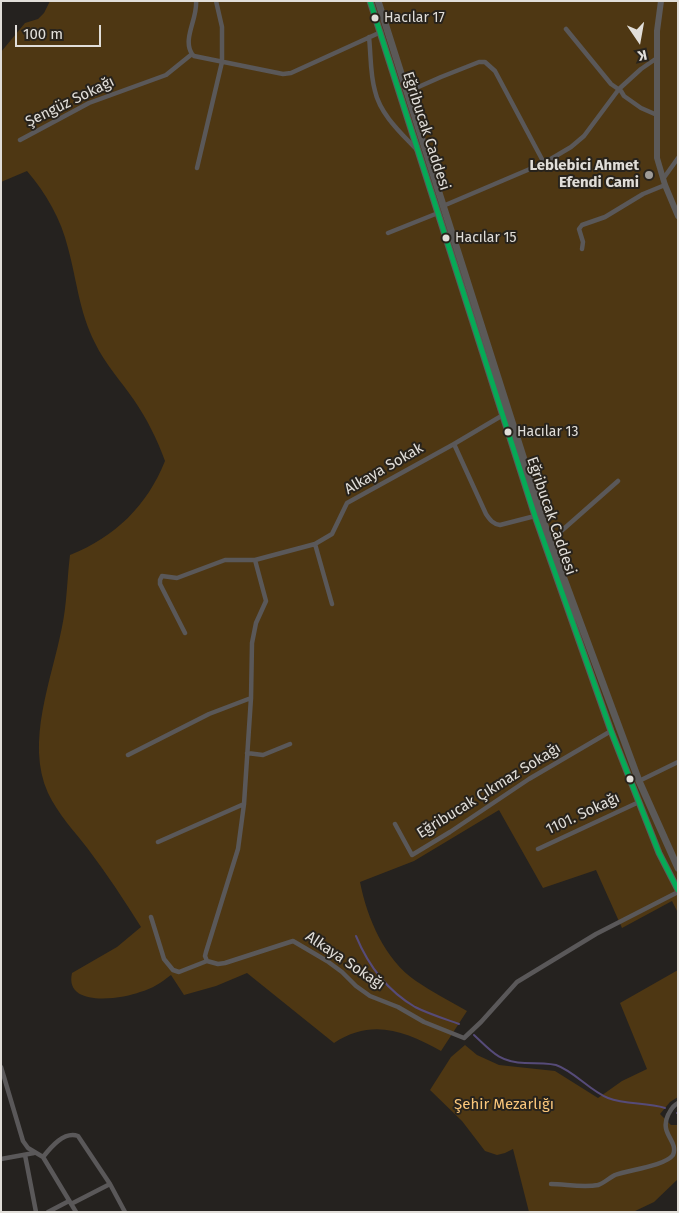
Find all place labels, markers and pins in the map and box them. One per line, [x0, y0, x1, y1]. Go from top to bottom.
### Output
place label: Hacılar 17 [384, 10, 445, 26]
marker: Hacılar 17 [370, 13, 380, 23]
place label: Leblebici Ahmet Efendi Cami [529, 157, 639, 192]
marker: Leblebici Ahmet Efendi Cami [643, 169, 655, 181]
place label: Hacılar 15 [455, 230, 517, 246]
marker: Hacılar 15 [441, 233, 451, 243]
place label: Hacılar 13 [517, 424, 579, 440]
marker: Hacılar 13 [503, 427, 513, 437]
unlabelled marker [625, 774, 635, 784]

